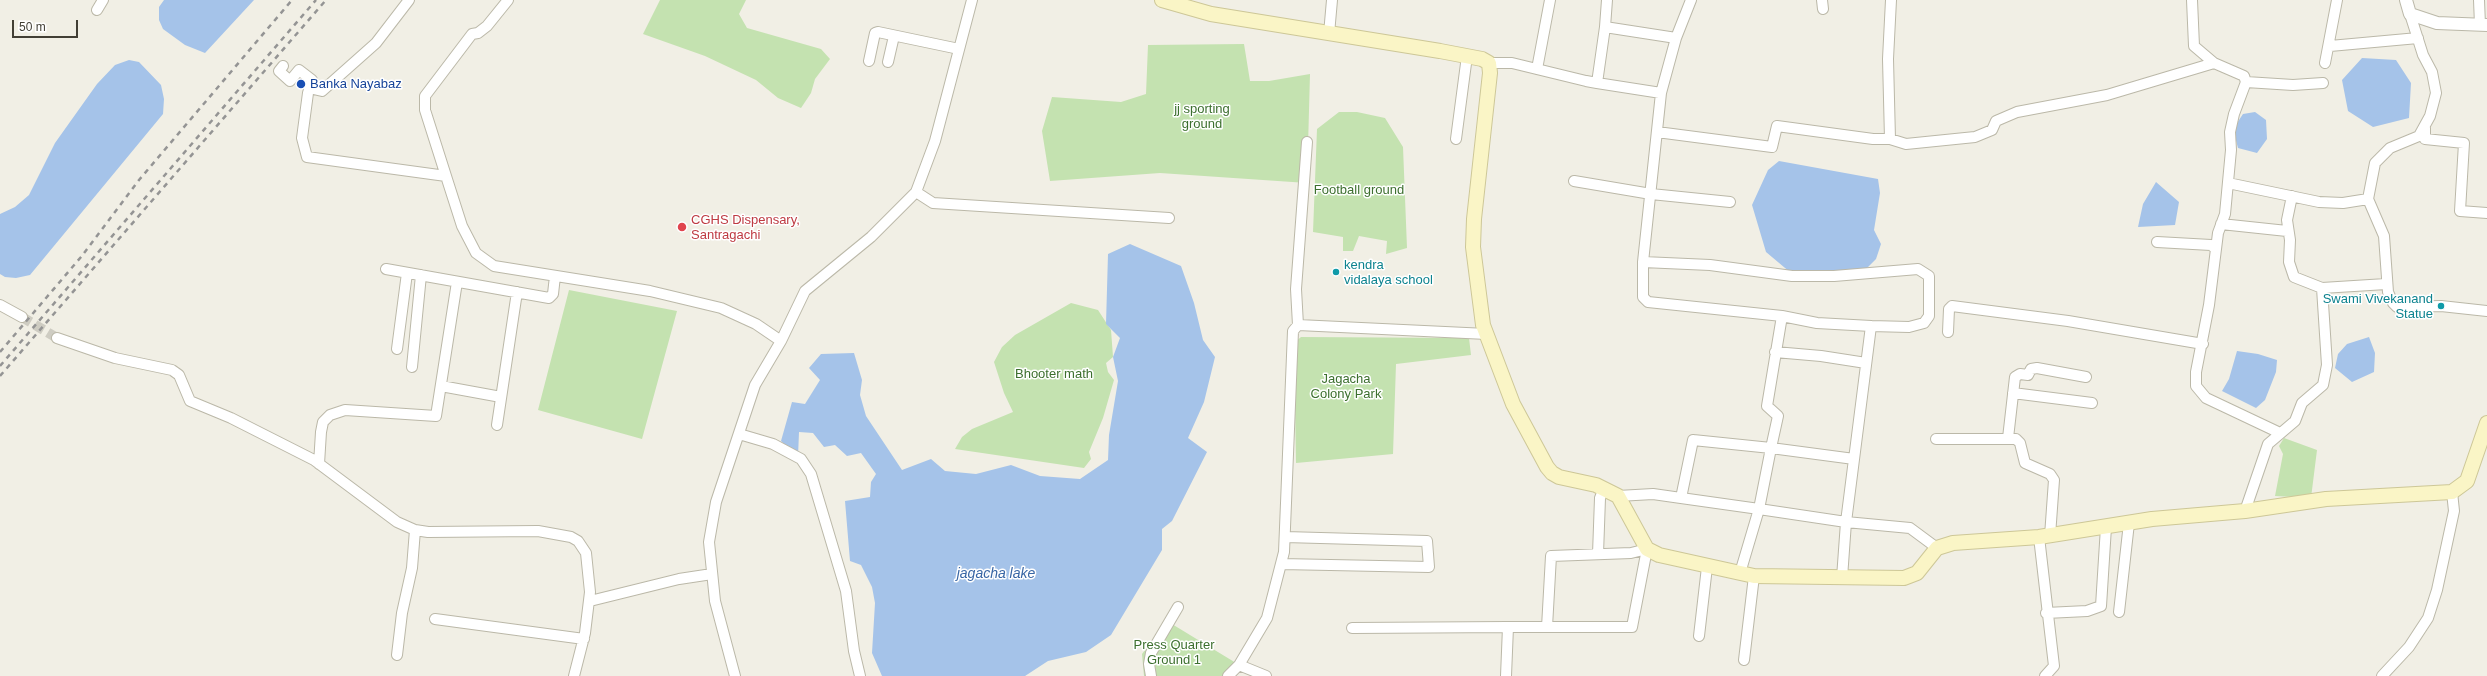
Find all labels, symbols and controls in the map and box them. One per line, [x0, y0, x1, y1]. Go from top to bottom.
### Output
scale bar [14, 12, 80, 38]
text: 50 m [19, 20, 46, 34]
place label: Banka Nayabaz [310, 76, 402, 92]
marker: Banka Nayabaz [295, 78, 307, 90]
park label: jj sporting ground [1174, 101, 1230, 132]
park label: Football ground [1314, 182, 1404, 198]
place label: CGHS Dispensary, Santragachi [691, 212, 800, 243]
marker: CGHS Dispensary, Santragachi [676, 221, 688, 233]
place label: kendra vidalaya school [1344, 257, 1433, 288]
marker: kendra vidalaya school [1331, 267, 1341, 277]
place label: Swami Vivekanand Statue [2323, 291, 2433, 322]
marker: Swami Vivekanand Statue [2436, 301, 2446, 311]
park label: Bhooter math [1015, 366, 1093, 382]
park label: Jagacha Colony Park [1311, 371, 1381, 402]
water label: jagacha lake [957, 566, 1035, 582]
park label: Press Quarter Ground 1 [1134, 637, 1214, 668]

